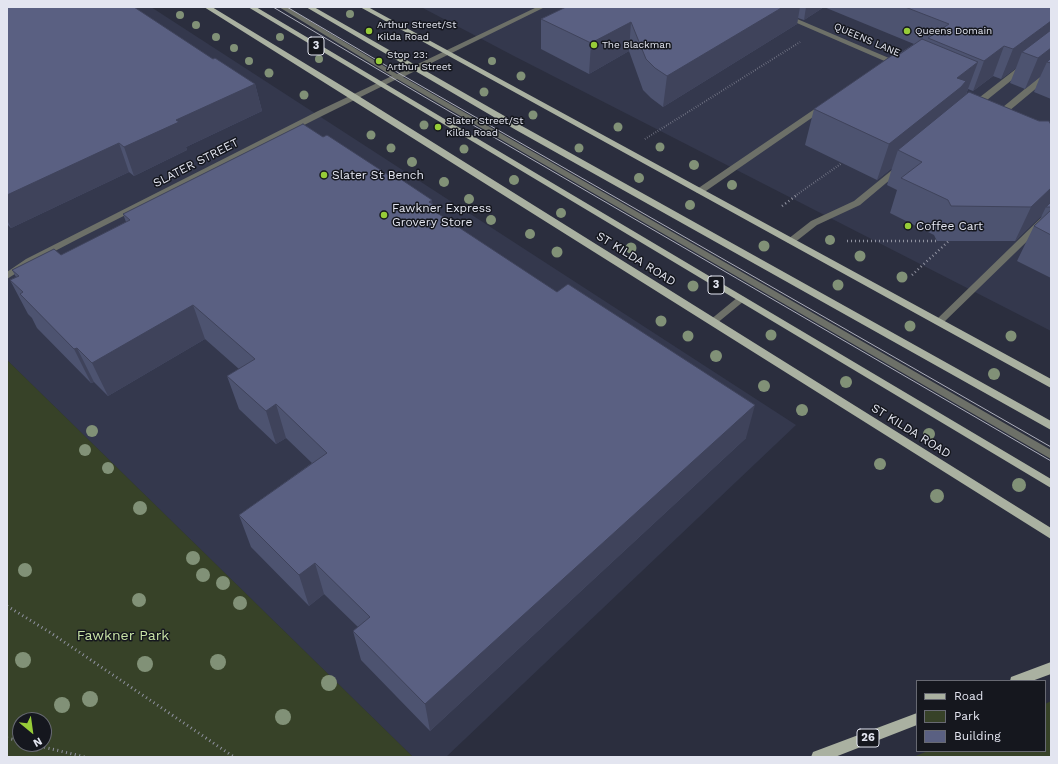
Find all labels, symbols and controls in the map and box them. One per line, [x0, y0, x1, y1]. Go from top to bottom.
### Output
place label: Arthur Street/St Kilda Road [377, 19, 456, 42]
street label: QUEENS LANE [832, 21, 902, 59]
place label: Queens Domain [915, 25, 992, 37]
marker: Arthur Street/St Kilda Road [364, 26, 374, 36]
marker: Queens Domain [902, 26, 912, 36]
road number: 3 [308, 37, 324, 55]
place label: The Blackman [602, 39, 671, 51]
marker: The Blackman [589, 40, 599, 50]
place label: Stop 23: Arthur Street [387, 49, 452, 72]
marker: Stop 23: Arthur Street [374, 56, 384, 66]
place label: Slater Street/St Kilda Road [446, 115, 523, 138]
marker: Slater Street/St Kilda Road [433, 122, 443, 132]
street label: SLATER STREET [151, 135, 241, 191]
place label: Slater St Bench [332, 168, 424, 182]
marker: Slater St Bench [319, 170, 329, 180]
place label: Fawkner Express Grovery Store [392, 201, 491, 229]
marker: Fawkner Express Grovery Store [379, 210, 389, 220]
place label: Coffee Cart [916, 219, 983, 233]
marker: Coffee Cart [903, 221, 913, 231]
street label: ST KILDA ROAD [594, 229, 678, 289]
road number: 3 [708, 276, 724, 294]
street label: ST KILDA ROAD [869, 401, 953, 461]
park label: Fawkner Park [77, 628, 169, 644]
legend [916, 680, 1046, 752]
text: Road [954, 689, 983, 703]
text: Park [954, 709, 980, 723]
north arrow [12, 712, 52, 752]
road number: 26 [857, 729, 879, 747]
text: Building [954, 729, 1001, 743]
text: N [31, 734, 44, 750]

